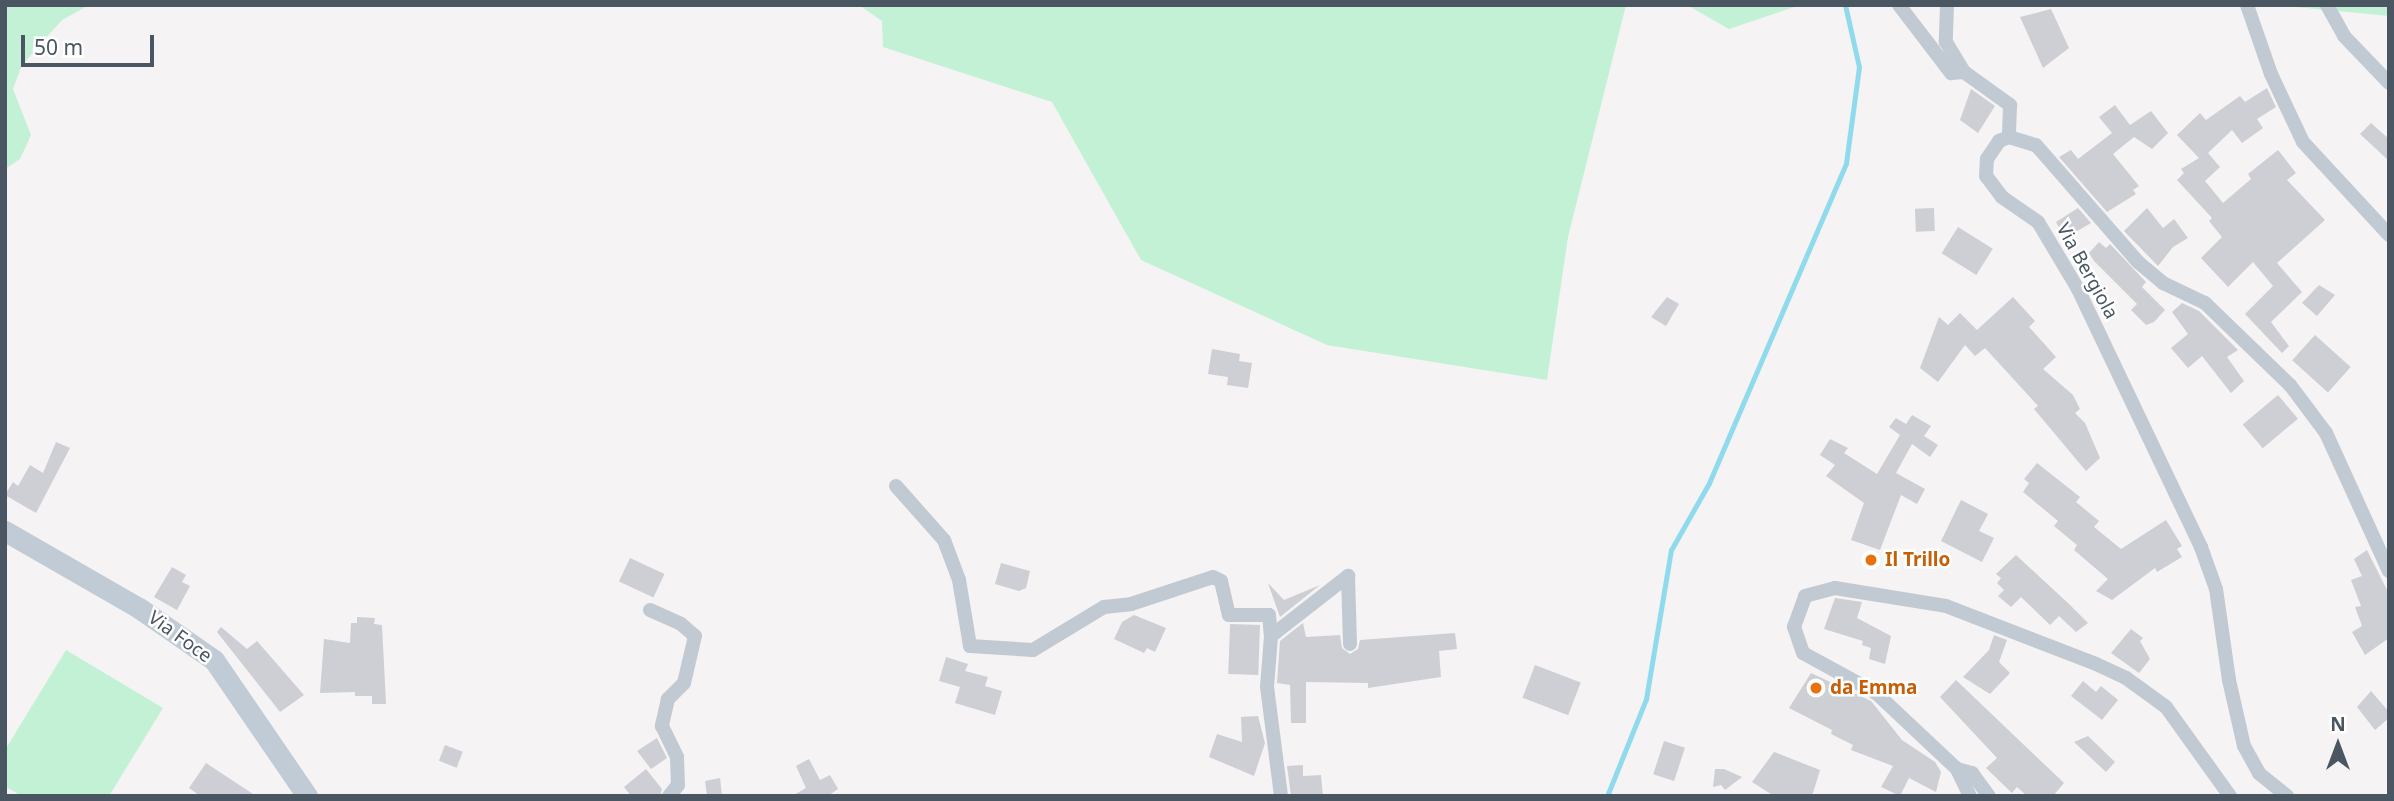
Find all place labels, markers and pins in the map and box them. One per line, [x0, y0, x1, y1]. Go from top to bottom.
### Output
place label: Il Trillo [1885, 549, 1950, 571]
marker: Il Trillo [1863, 552, 1879, 568]
place label: da Emma [1830, 677, 1917, 699]
marker: da Emma [1808, 680, 1824, 696]

